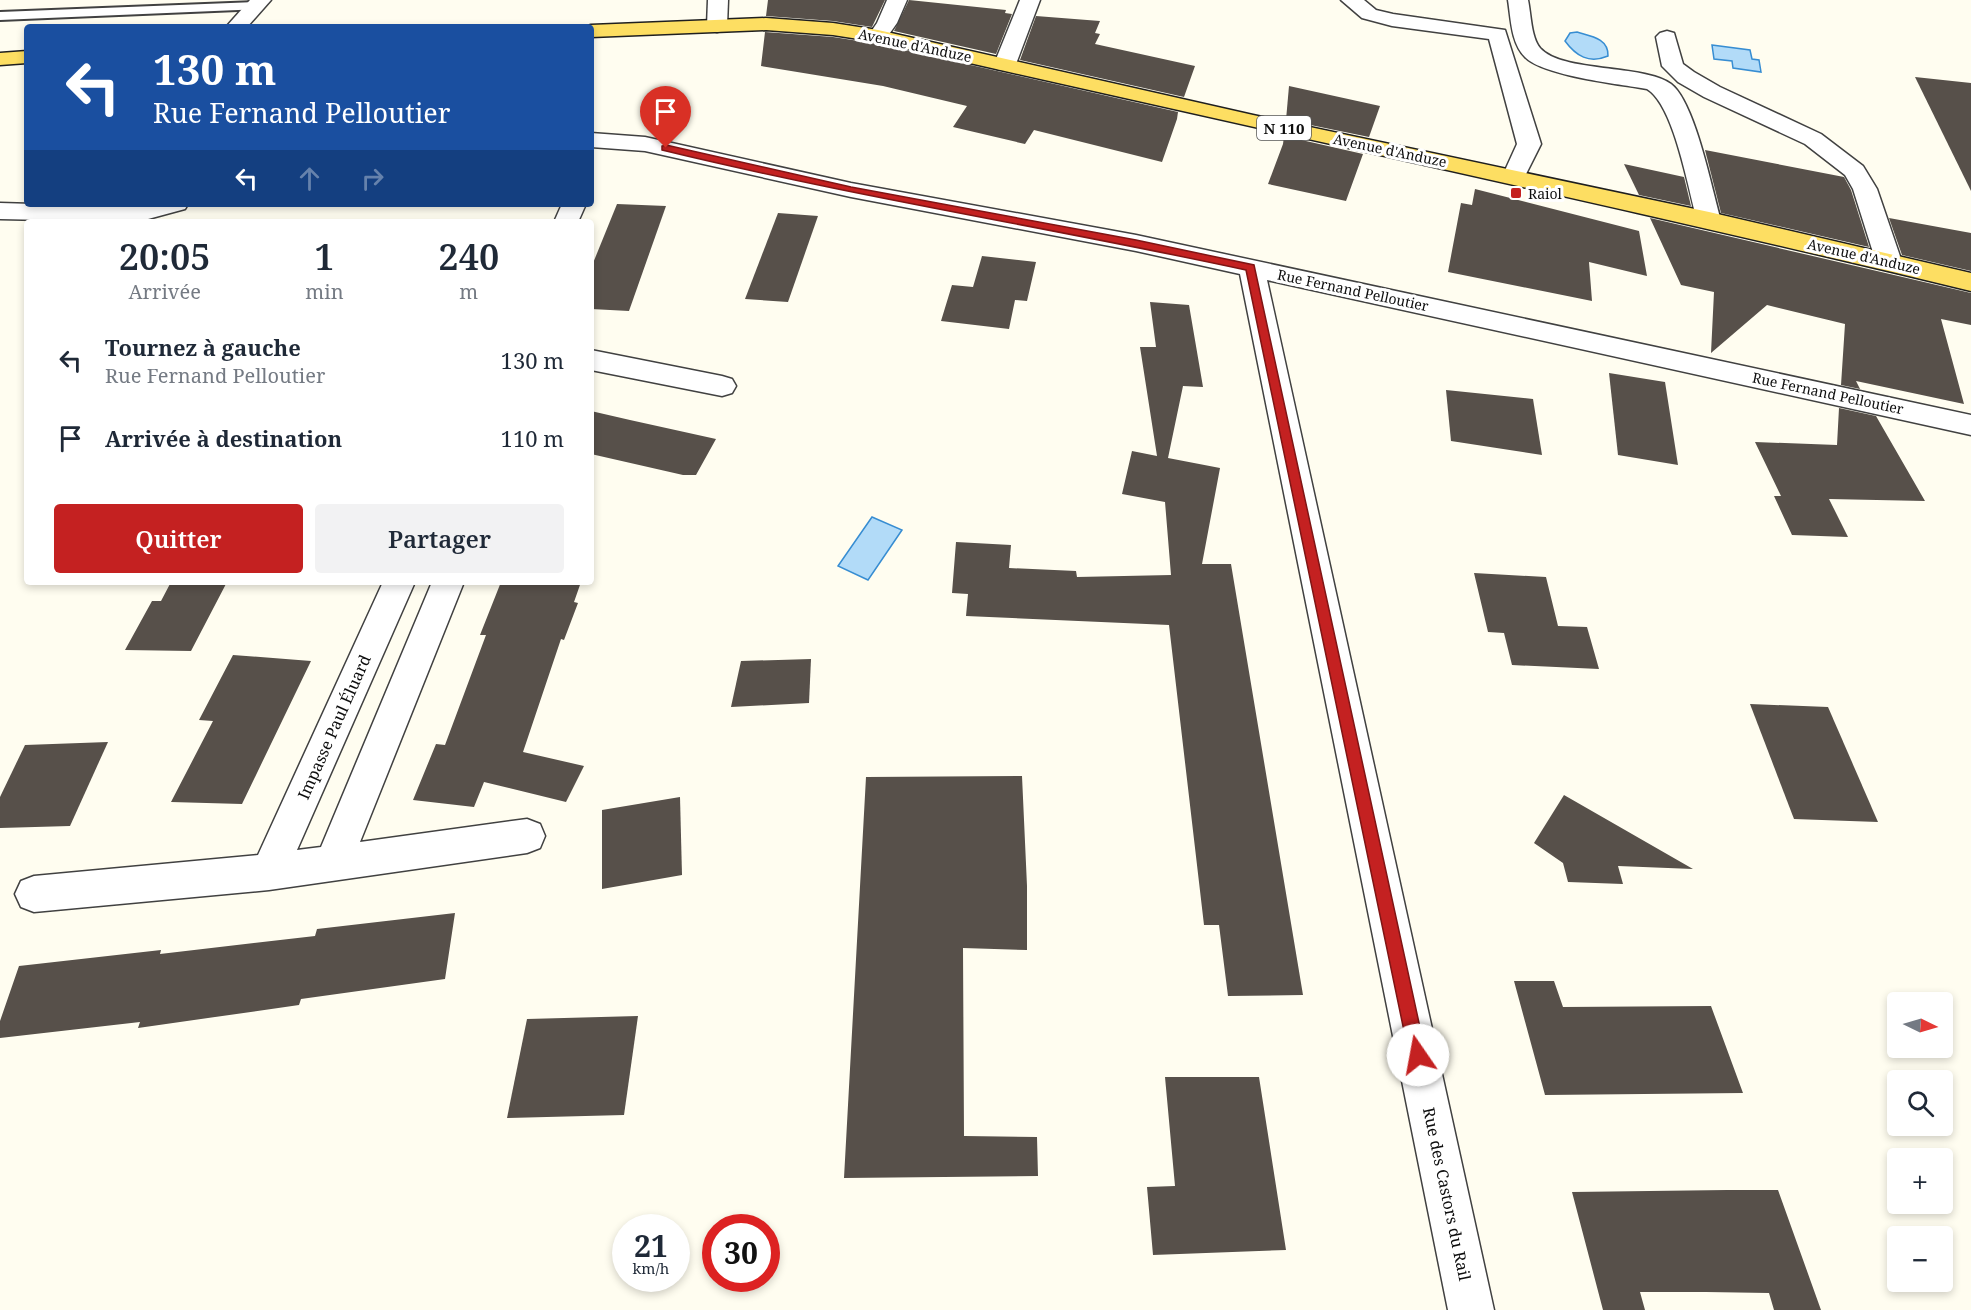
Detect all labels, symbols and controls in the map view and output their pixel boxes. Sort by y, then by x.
street label: Avenue d'Anduze [857,24,973,66]
text: 130 m [153,40,277,97]
icon: left [54,48,132,126]
pin [640,86,691,148]
text: Rue Fernand Pelloutier [153,94,451,131]
icon: arrive [649,95,682,128]
road number: N 110 [1257,116,1311,140]
street label: Avenue d'Anduze [1332,129,1448,171]
icon: left [230,162,263,195]
icon: ahead [293,162,326,195]
icon: right [356,162,389,195]
place label: Raiol [1528,184,1563,203]
marker: Raiol [1509,186,1523,200]
text: 20:05 [119,232,211,281]
text: 1 [314,232,335,281]
text: 240 [438,232,499,281]
street label: Avenue d'Anduze [1806,234,1922,278]
street label: Rue Fernand Pelloutier [1276,265,1431,315]
text: Arrivée [129,278,201,305]
text: min [305,278,344,305]
text: m [459,278,478,305]
text: Tournez à gauche [105,332,301,362]
icon: left [54,344,87,377]
text: 130 m [501,345,564,375]
text: Rue Fernand Pelloutier [105,362,325,389]
street label: Rue Fernand Pelloutier [1751,368,1906,418]
icon: arrive [54,422,87,455]
text: Arrivée à destination [105,423,342,453]
text: 110 m [501,423,564,453]
button: Quitter [54,504,303,573]
button: Partager [315,504,564,573]
street label: Impasse Paul Éluard [292,651,376,803]
north arrow [1887,992,1953,1058]
map controls [1887,992,1953,1292]
position arrow [1386,1023,1450,1087]
button: search [1887,1070,1953,1136]
street label: Rue des Castors du Rail [1418,1105,1476,1283]
button: + [1887,1148,1953,1214]
speed limit sign: 30 [702,1214,780,1292]
text: 21 [634,1225,668,1266]
button: − [1887,1226,1953,1292]
text: km/h [633,1258,669,1278]

